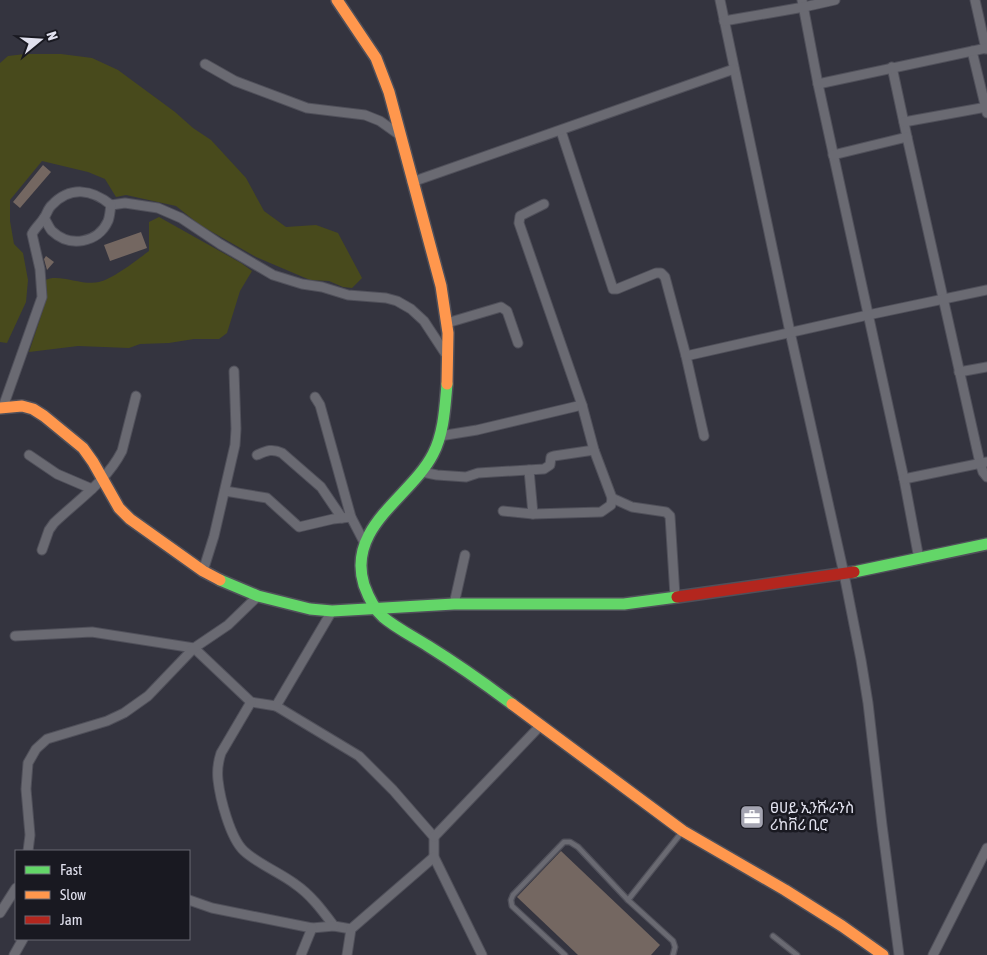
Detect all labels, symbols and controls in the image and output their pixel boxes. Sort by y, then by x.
north arrow [15,15,65,65]
text: N [43,30,61,42]
place label: ፀሀይ ኢንሹራንስ ሪከቨሪ ቢሮ [770,799,854,833]
office icon: ፀሀይ ኢንሹራንስ ሪከቨሪ ቢሮ [739,804,765,830]
legend [15,850,190,940]
text: Fast [60,861,82,878]
text: Slow [60,886,86,903]
text: Jam [60,911,83,928]

